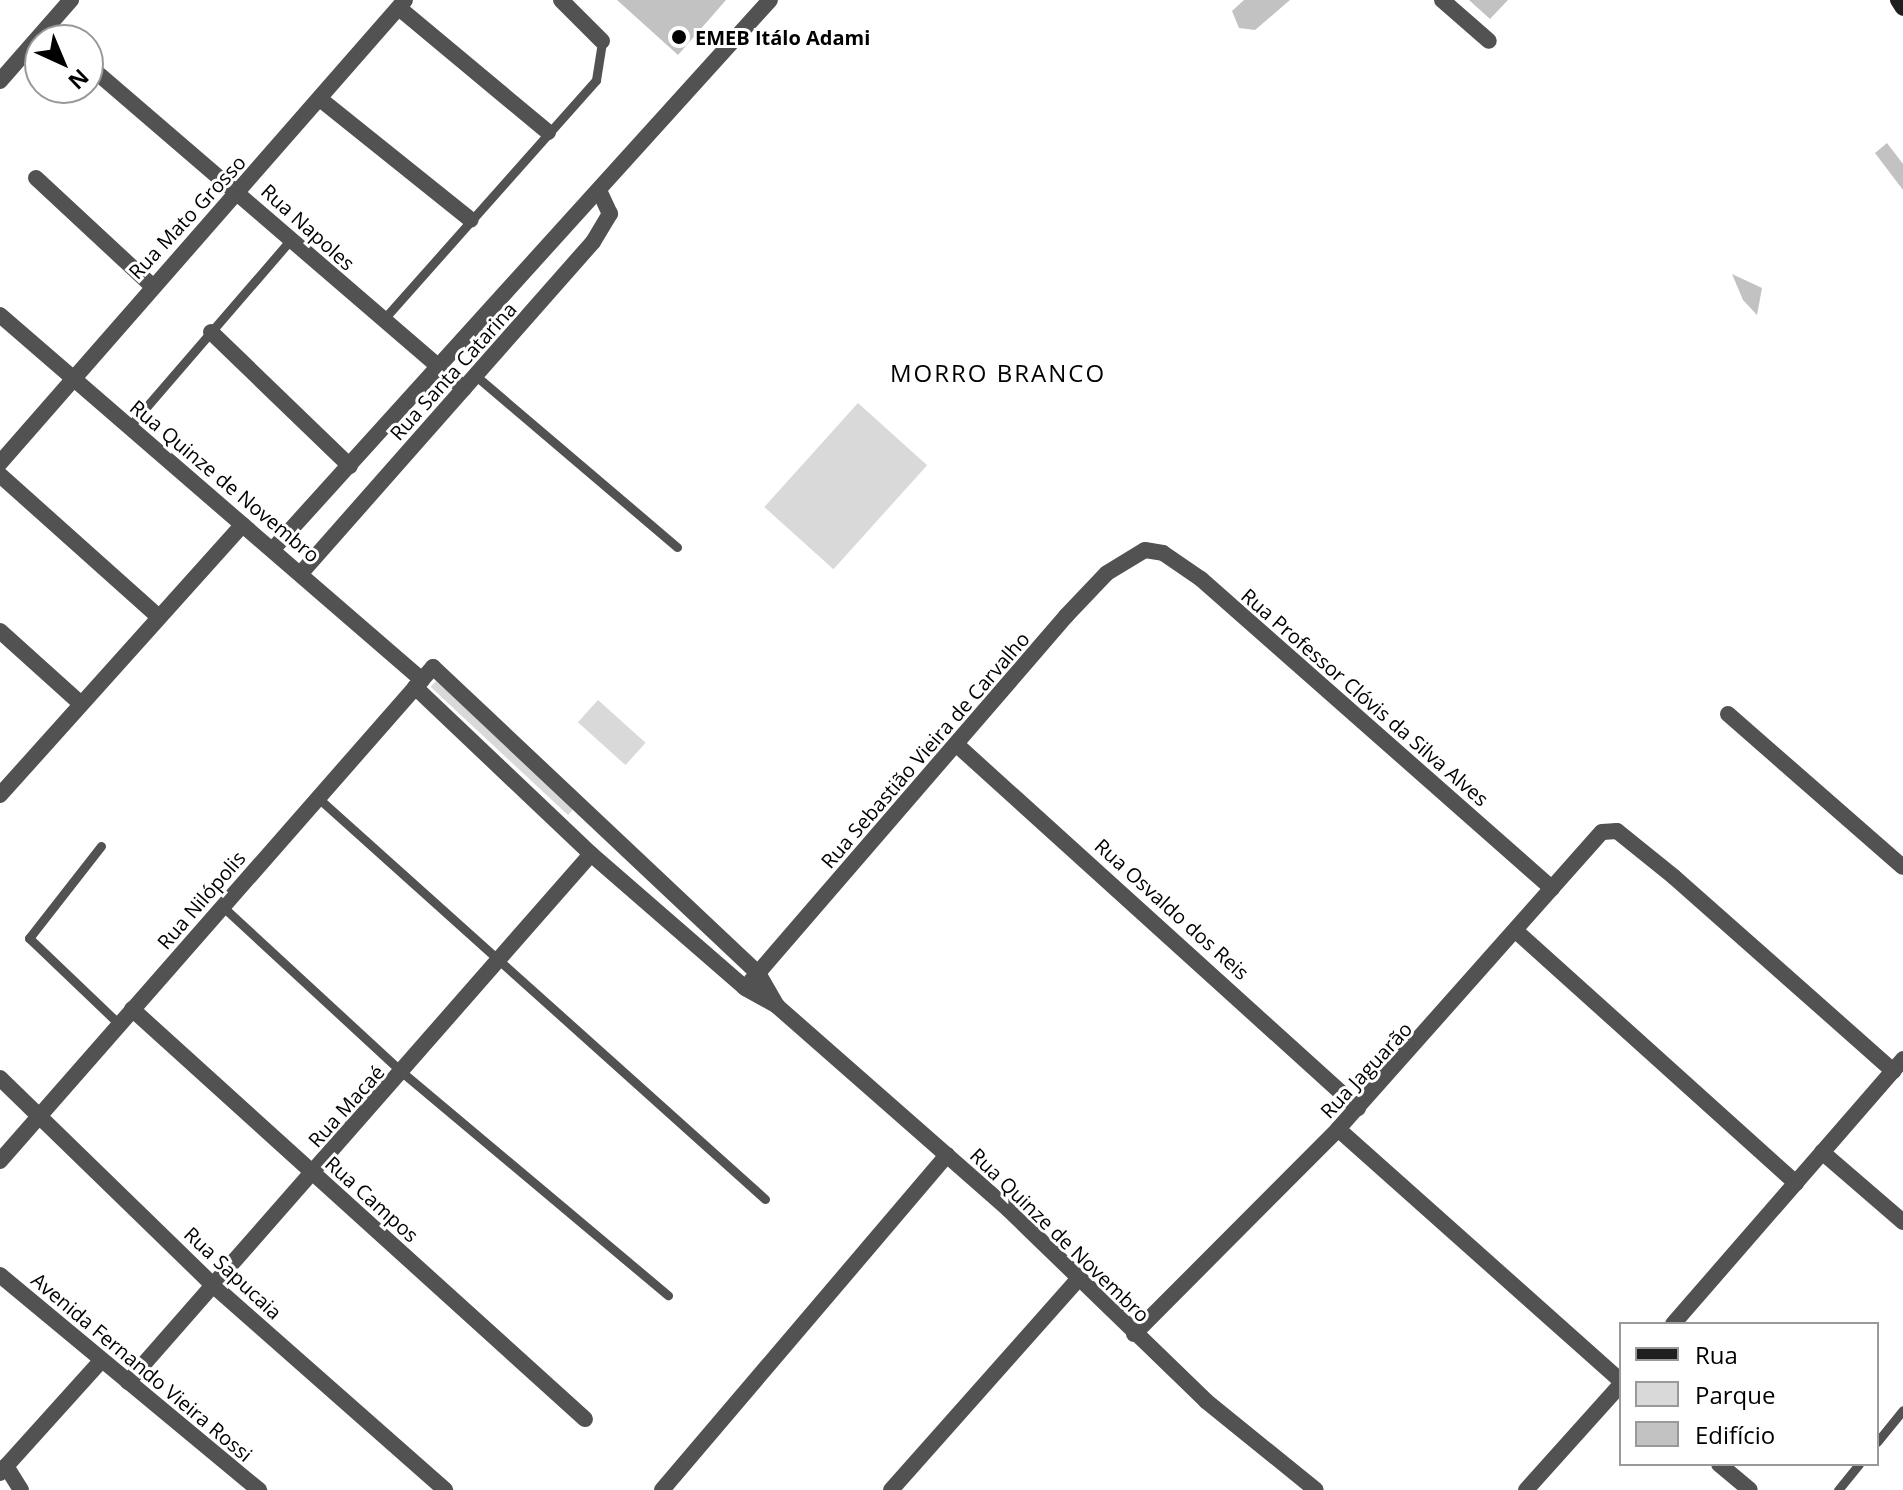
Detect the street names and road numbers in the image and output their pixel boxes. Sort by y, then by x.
street label: Rua Mato Grosso [124,150,250,284]
street label: Rua Napoles [256,179,360,275]
street label: Rua Santa Catarina [385,297,521,445]
street label: Rua Quinze de Novembro [125,395,325,567]
street label: Rua Professor Clóvis da Silva Alves [1237,583,1493,811]
street label: Rua Sebastião Vieira de Carvalho [816,627,1034,873]
street label: Rua Osvaldo dos Reis [1090,834,1254,984]
street label: Rua Nilópolis [152,846,250,954]
street label: Rua Jaguarão [1315,1017,1417,1123]
street label: Rua Macaé [303,1060,389,1152]
street label: Rua Quinze de Novembro [965,1143,1155,1327]
street label: Rua Campos [321,1151,423,1247]
street label: Rua Sapucaia [179,1222,287,1324]
street label: Avenida Fernando Vieira Rossi [27,1268,257,1466]

